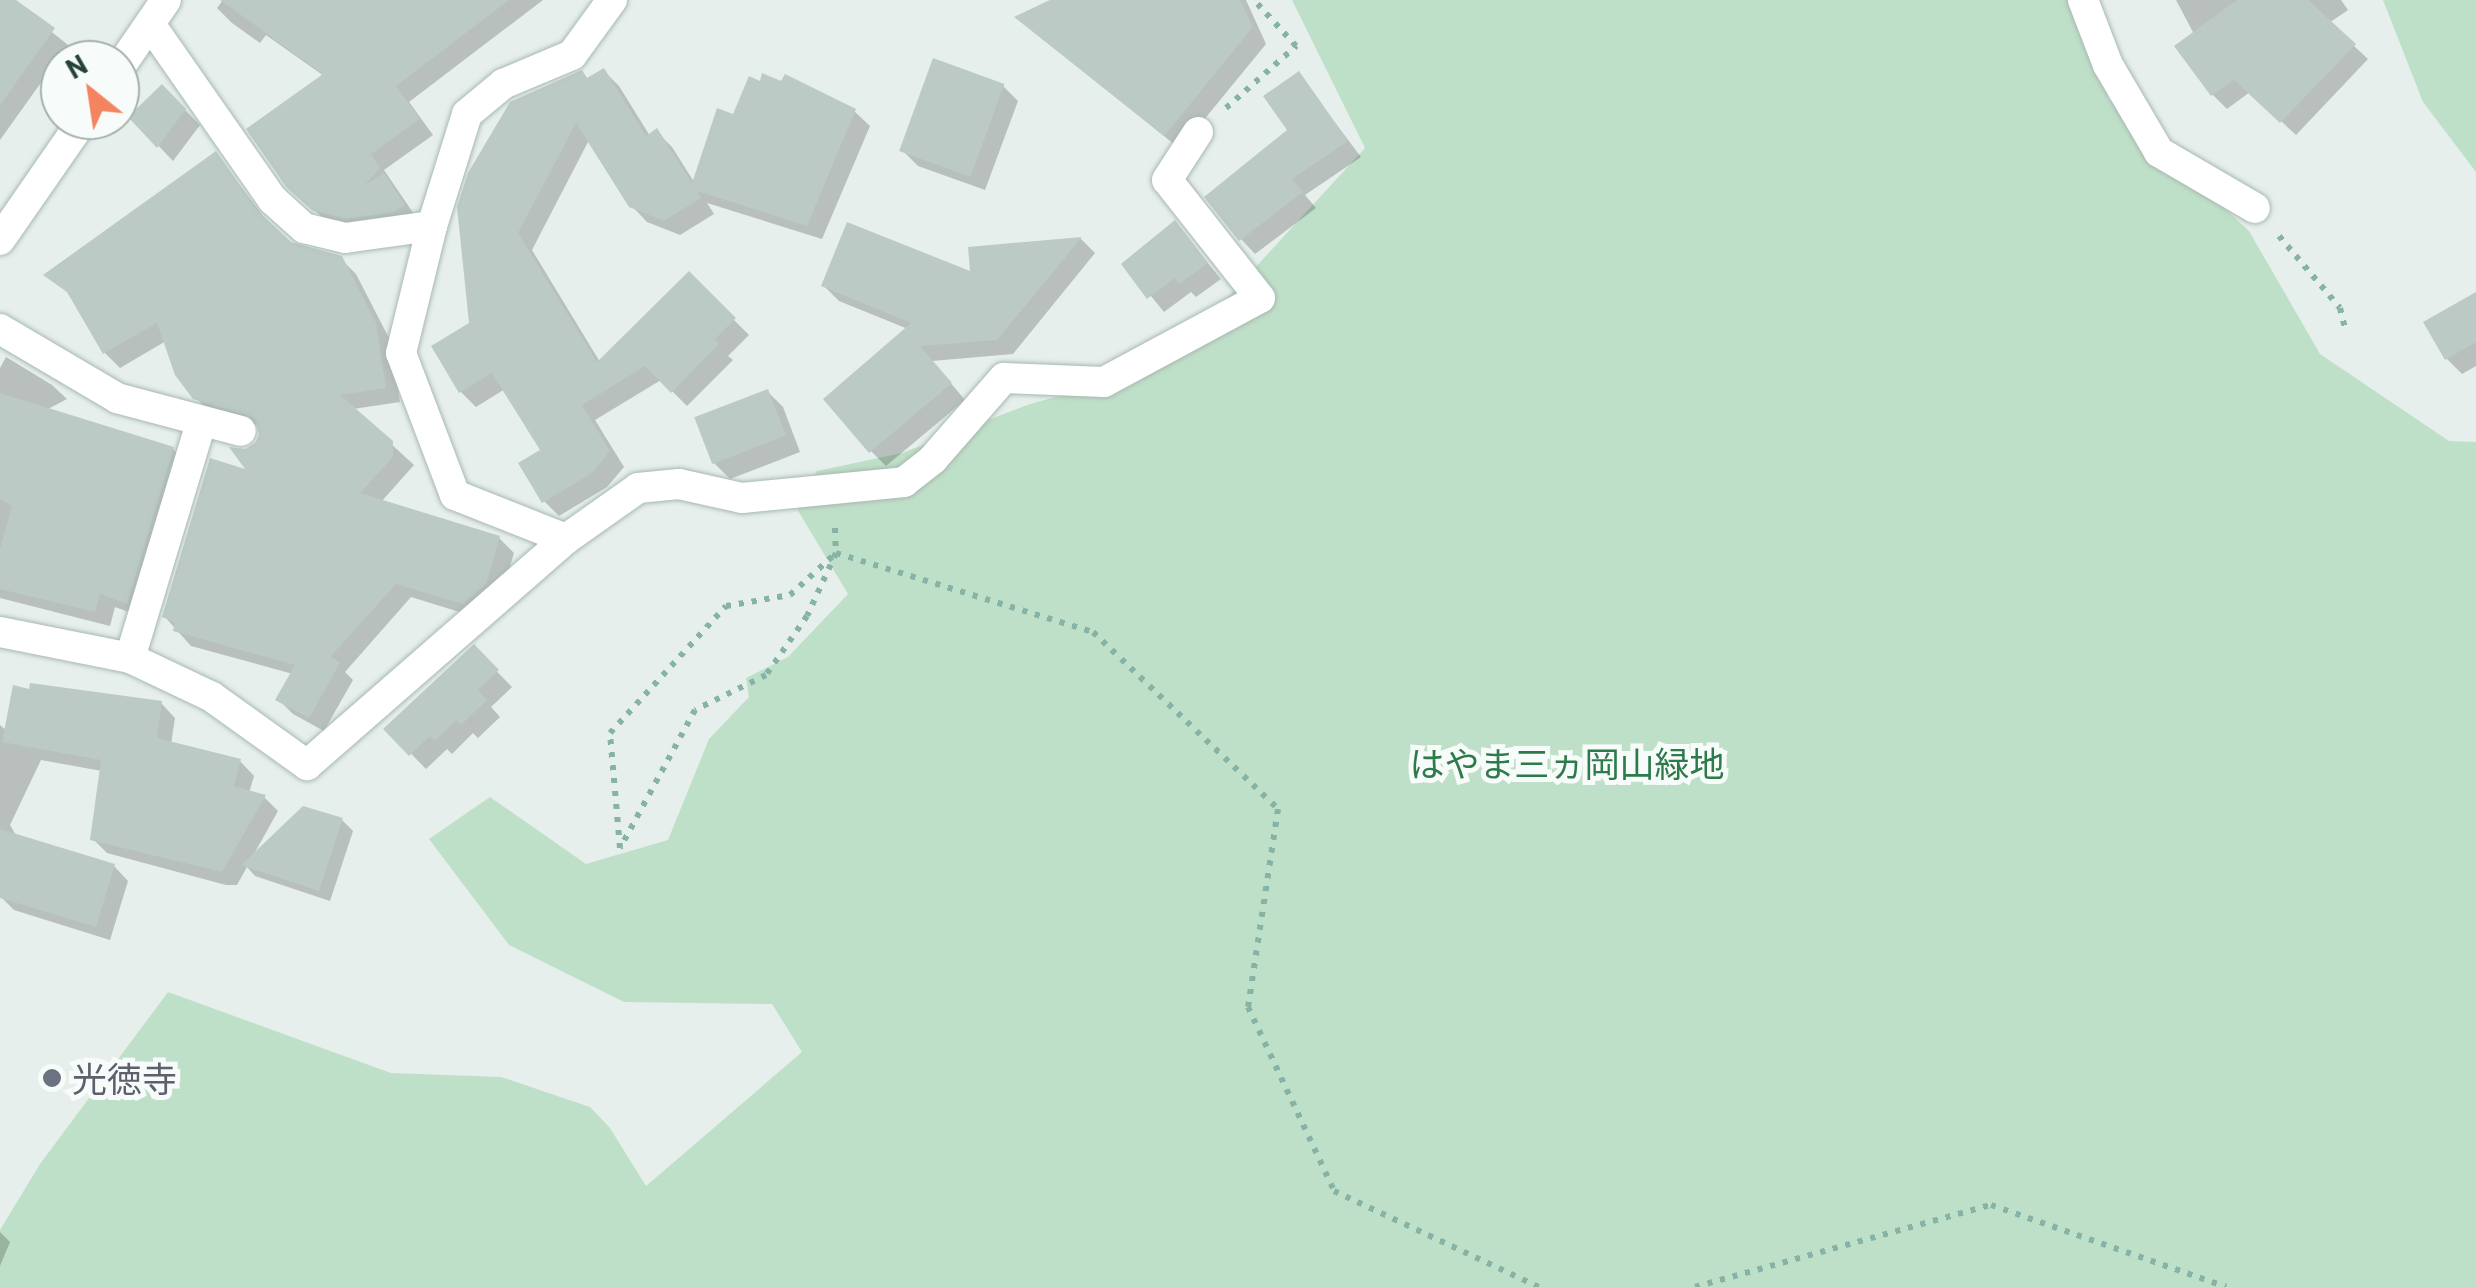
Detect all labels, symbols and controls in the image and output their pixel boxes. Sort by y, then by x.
north arrow [40,40,140,140]
text: N [59,46,93,85]
park label: はやま三ヵ岡山緑地 [1410,742,1724,784]
place label: 光徳寺 [72,1057,177,1099]
marker: 光徳寺 [41,1067,63,1089]

